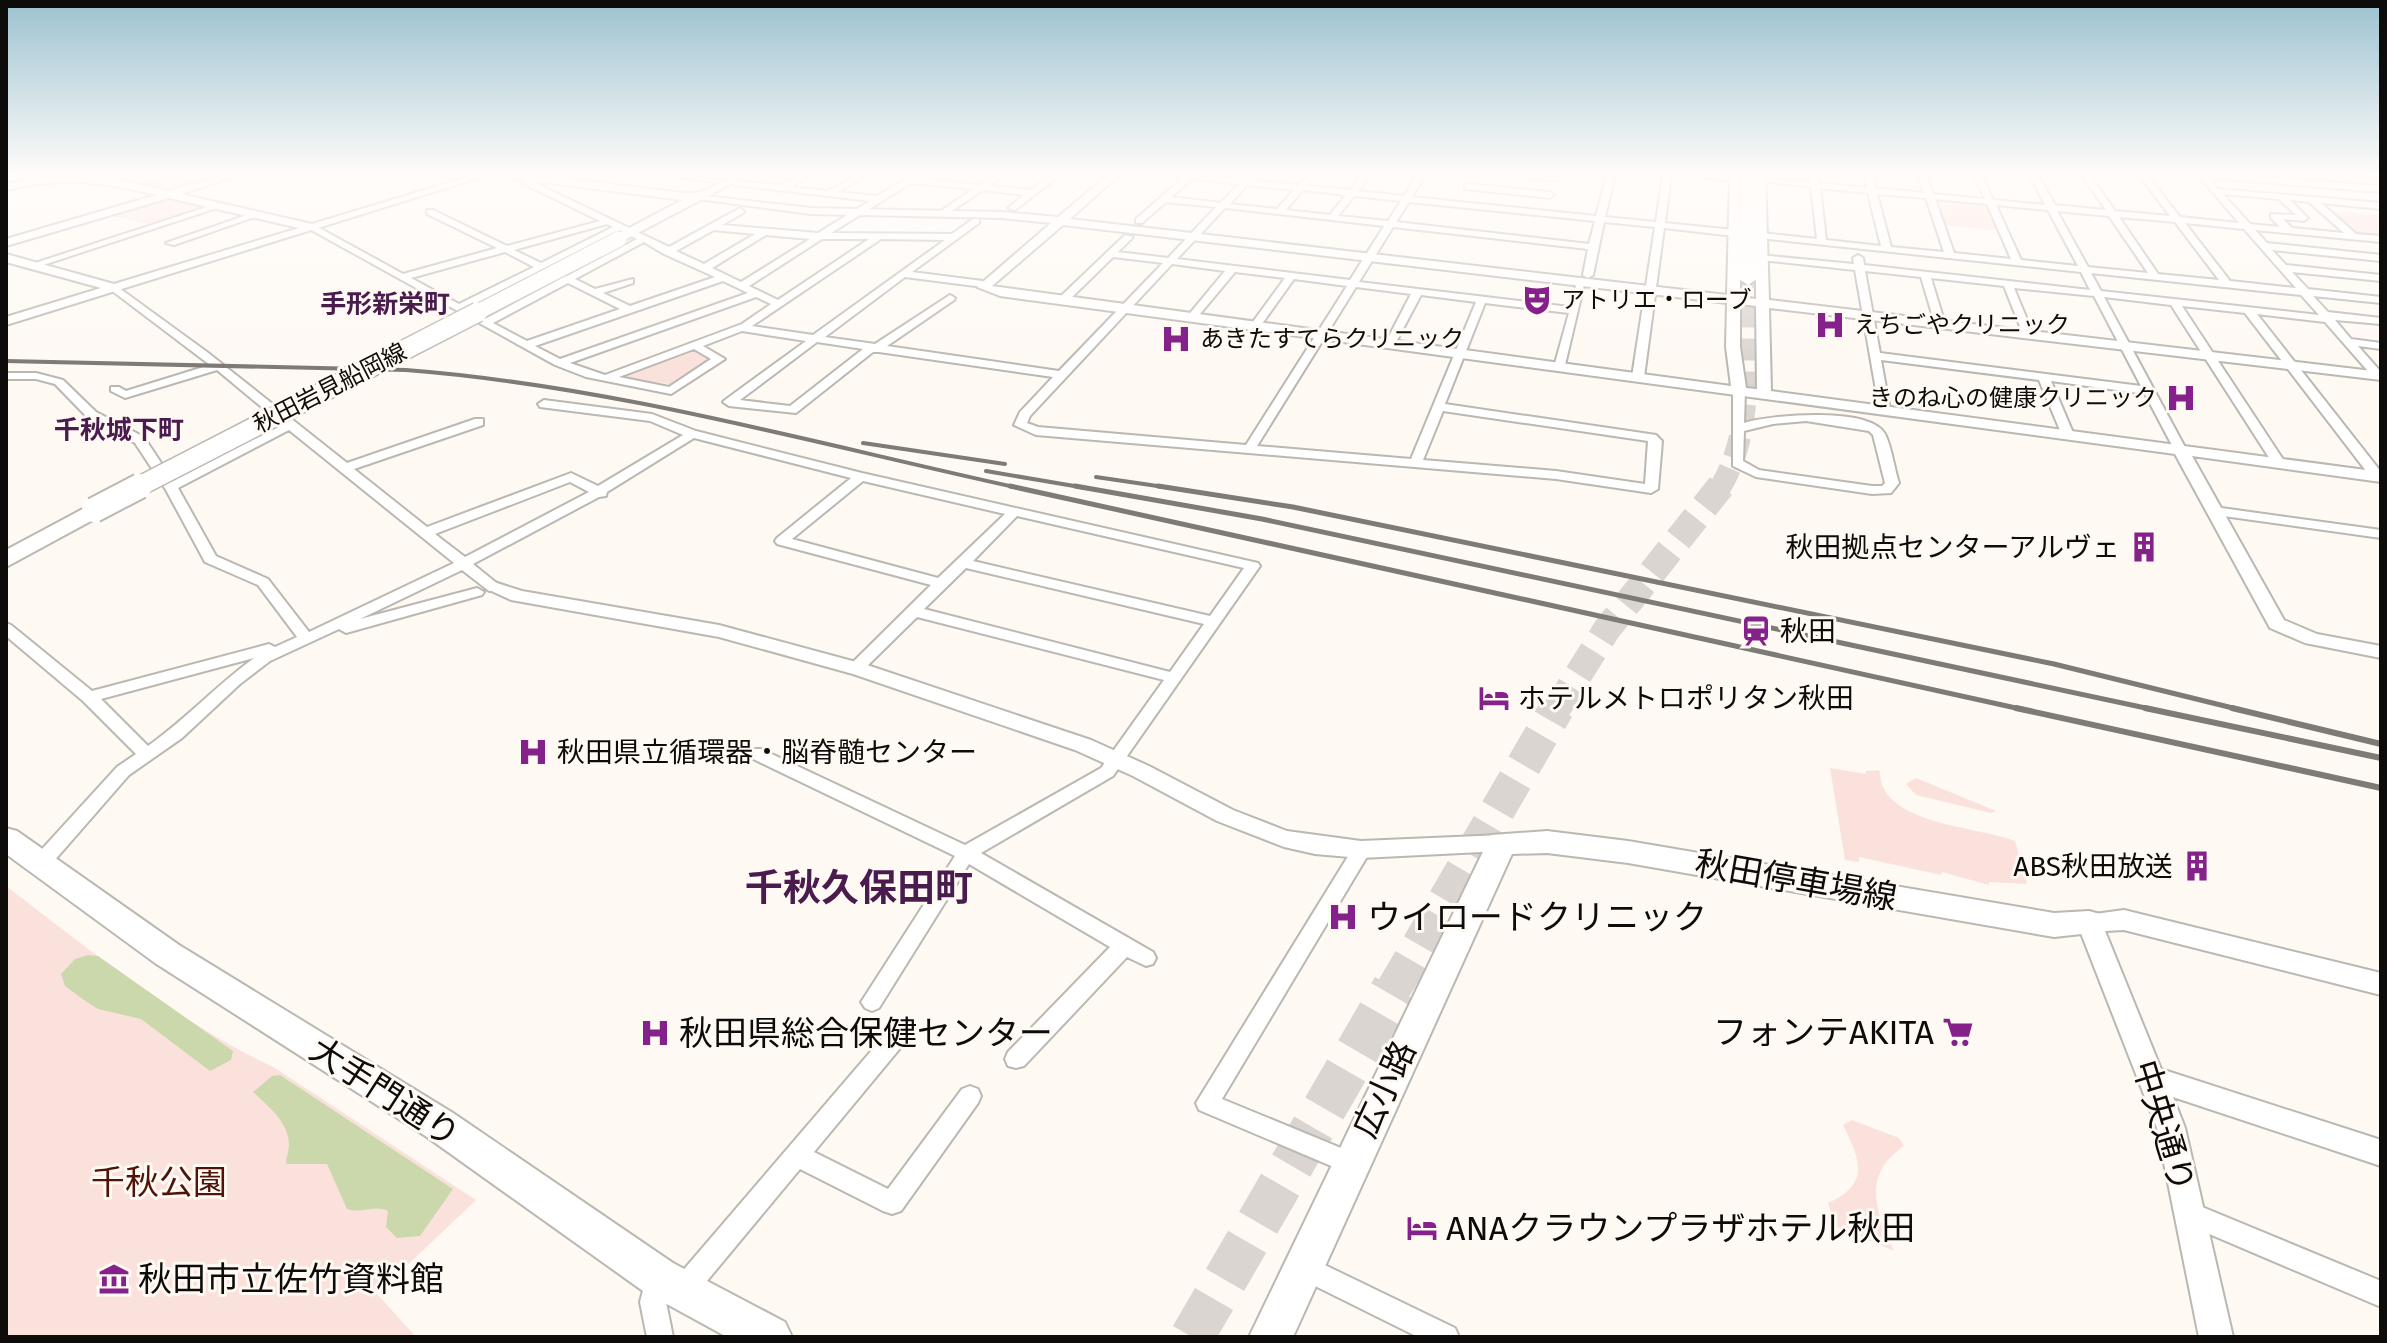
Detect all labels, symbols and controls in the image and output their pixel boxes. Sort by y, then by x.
theatre icon: アトリエ・ローブ [1520,283,1554,317]
place label: アトリエ・ローブ [1561,286,1752,314]
district label: 手形新栄町 [320,289,450,320]
hospital icon: えちごやクリニック [1813,308,1847,342]
place label: えちごやクリニック [1854,311,2070,339]
hospital icon: あきたすてらクリニック [1159,322,1193,356]
place label: あきたすてらクリニック [1200,325,1464,353]
street label: 秋田岩見船岡線 [249,337,411,439]
hospital icon: きのね心の健康クリニック [2164,381,2198,415]
place label: きのね心の健康クリニック [1869,384,2157,412]
district label: 千秋城下町 [54,415,184,446]
building icon: 秋田拠点センターアルヴェ [2127,530,2161,564]
place label: 秋田拠点センターアルヴェ [1785,531,2120,564]
station icon: 秋田 [1739,614,1773,648]
place label: 秋田 [1780,615,1836,648]
hotel icon: ホテルメトロポリタン秋田 [1477,681,1511,715]
place label: ホテルメトロポリタン秋田 [1518,682,1854,715]
hospital icon: 秋田県立循環器・脳脊髄センター [516,735,550,769]
place label: 秋田県立循環器・脳脊髄センター [557,736,977,769]
street label: 秋田停車場線 [1692,843,1900,918]
building icon: ABS秋田放送 [2180,849,2214,883]
place label: ABS秋田放送 [2013,850,2173,883]
district label: 千秋久保田町 [745,865,973,911]
place label: ウイロードクリニック [1367,897,1707,938]
hospital icon: ウイロードクリニック [1326,900,1360,934]
place label: フォンテAKITA [1713,1012,1935,1053]
place label: 秋田県総合保健センター [679,1013,1053,1054]
supermarket icon: フォンテAKITA [1941,1015,1975,1049]
hospital icon: 秋田県総合保健センター [638,1016,672,1050]
street label: 大手門通り [302,1029,467,1156]
street label: 広小路 [1344,1034,1425,1144]
street label: 中央通り [2124,1055,2203,1197]
park label: 千秋公園 [91,1162,227,1203]
place label: ANAクラウンプラザホテル秋田 [1446,1208,1915,1249]
hotel icon: ANAクラウンプラザホテル秋田 [1405,1211,1439,1245]
place label: 秋田市立佐竹資料館 [138,1259,444,1300]
museum icon: 秋田市立佐竹資料館 [97,1262,131,1296]

